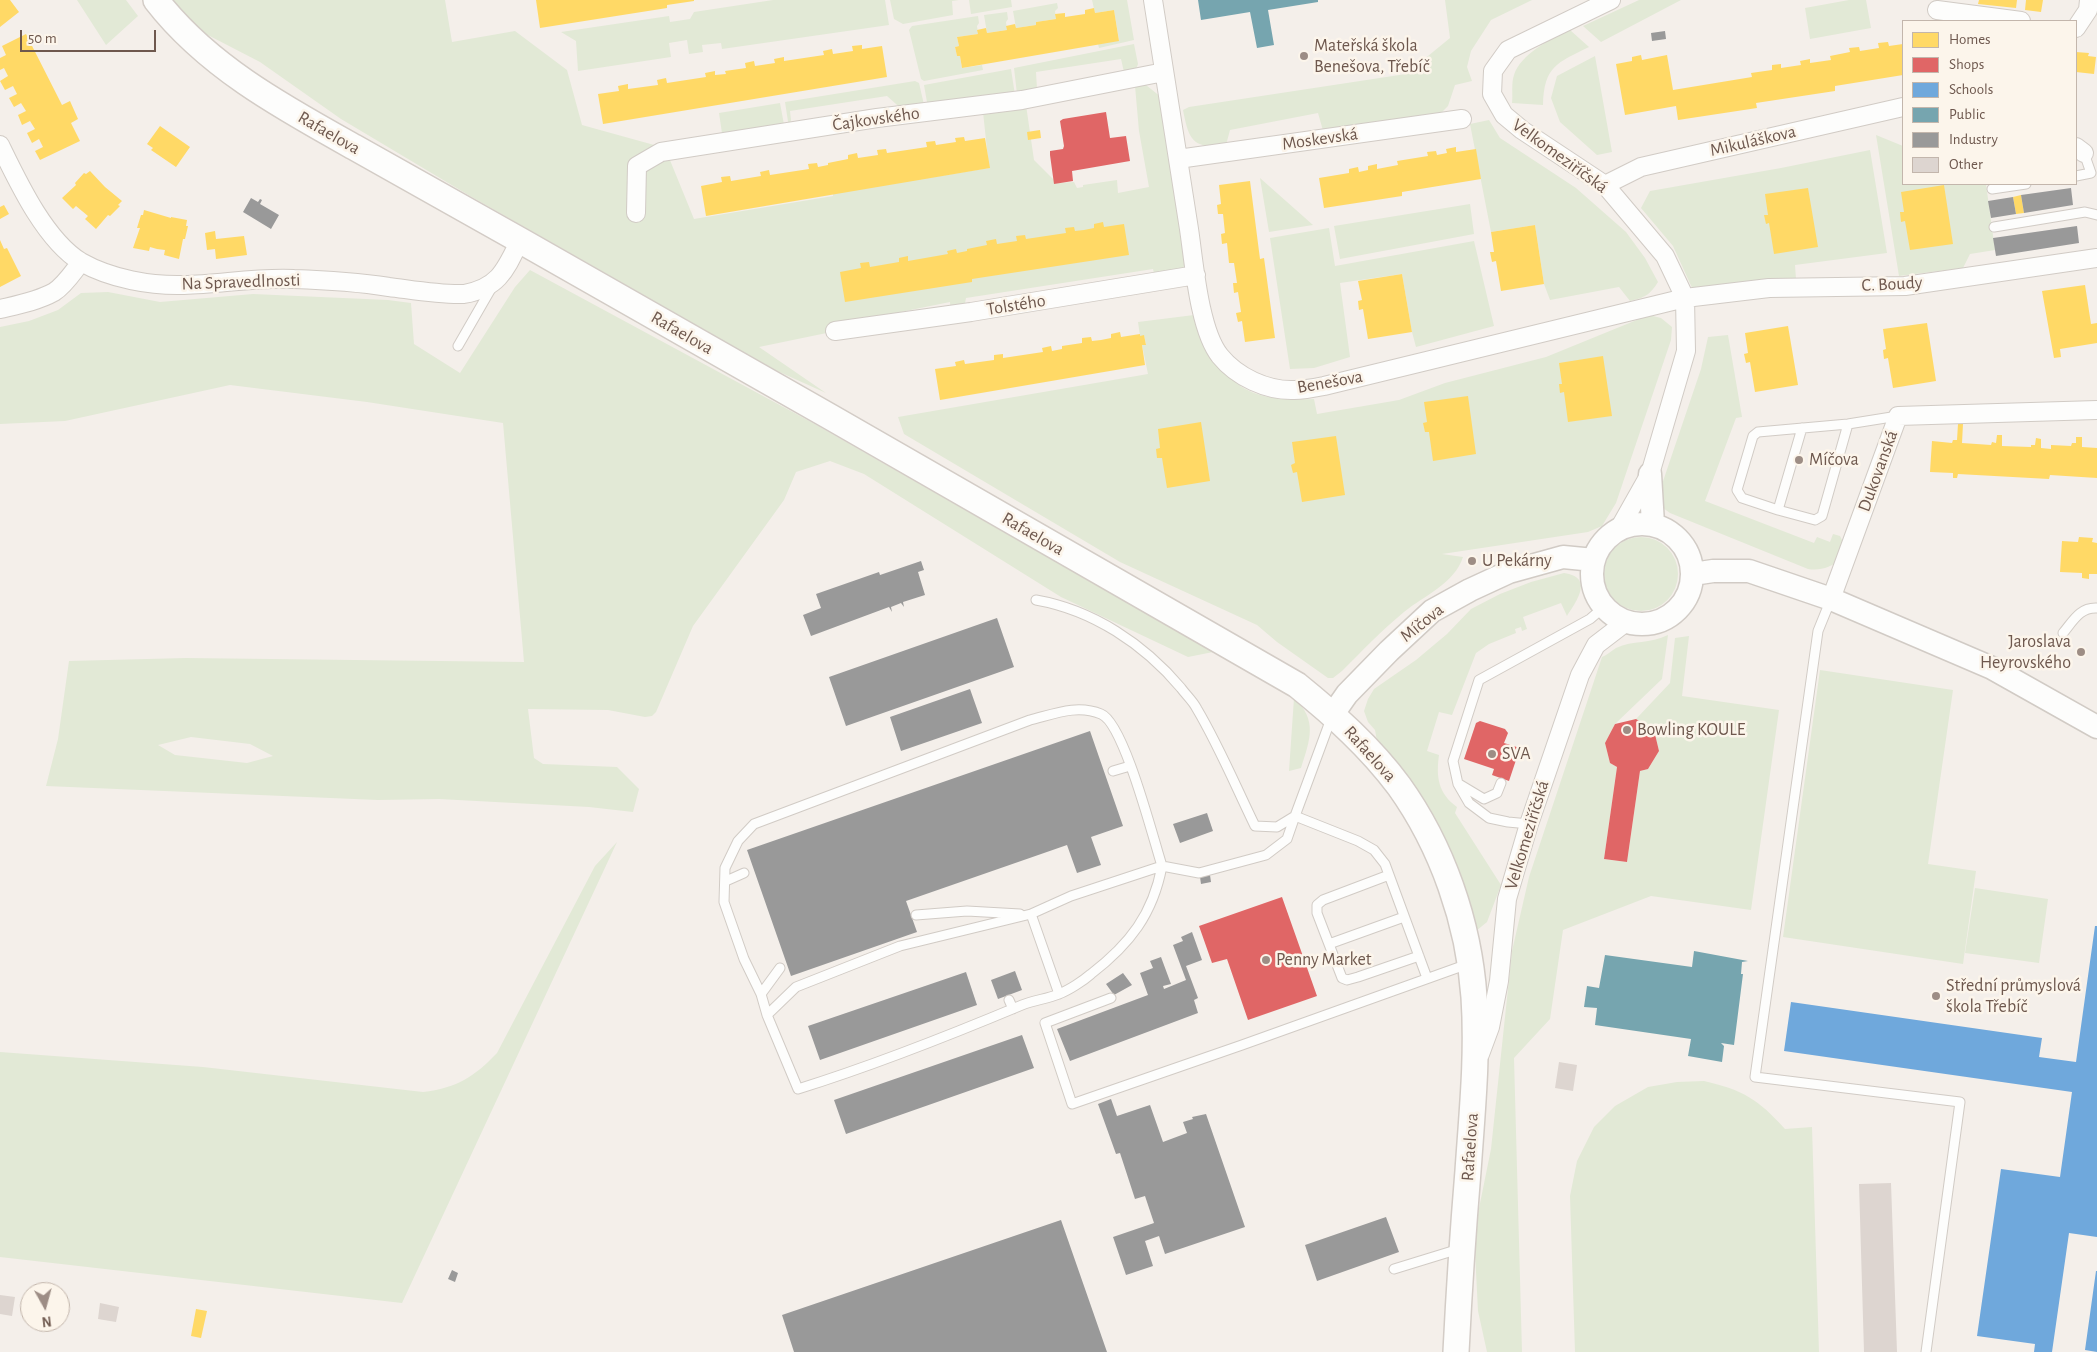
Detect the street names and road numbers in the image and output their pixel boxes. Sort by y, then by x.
street label: Čajkovského [831,102,921,136]
street label: Rafaelova [294,107,364,159]
street label: Velkomeziříčská [1508,114,1612,198]
street label: Mikuláškova [1708,121,1798,161]
street label: Moskevská [1281,123,1359,155]
street label: Na Spravedlnosti [181,269,301,295]
street label: C. Boudy [1861,272,1923,296]
street label: Tolstého [985,290,1047,320]
street label: Rafaelova [647,307,717,359]
street label: Benešova [1295,366,1365,398]
street label: Dukovanská [1853,427,1903,515]
street label: Rafaelova [998,508,1068,560]
street label: Míčova [1396,599,1448,647]
street label: Rafaelova [1339,721,1401,787]
street label: Velkomeziříčská [1500,778,1554,892]
street label: Rafaelova [1457,1112,1483,1182]

